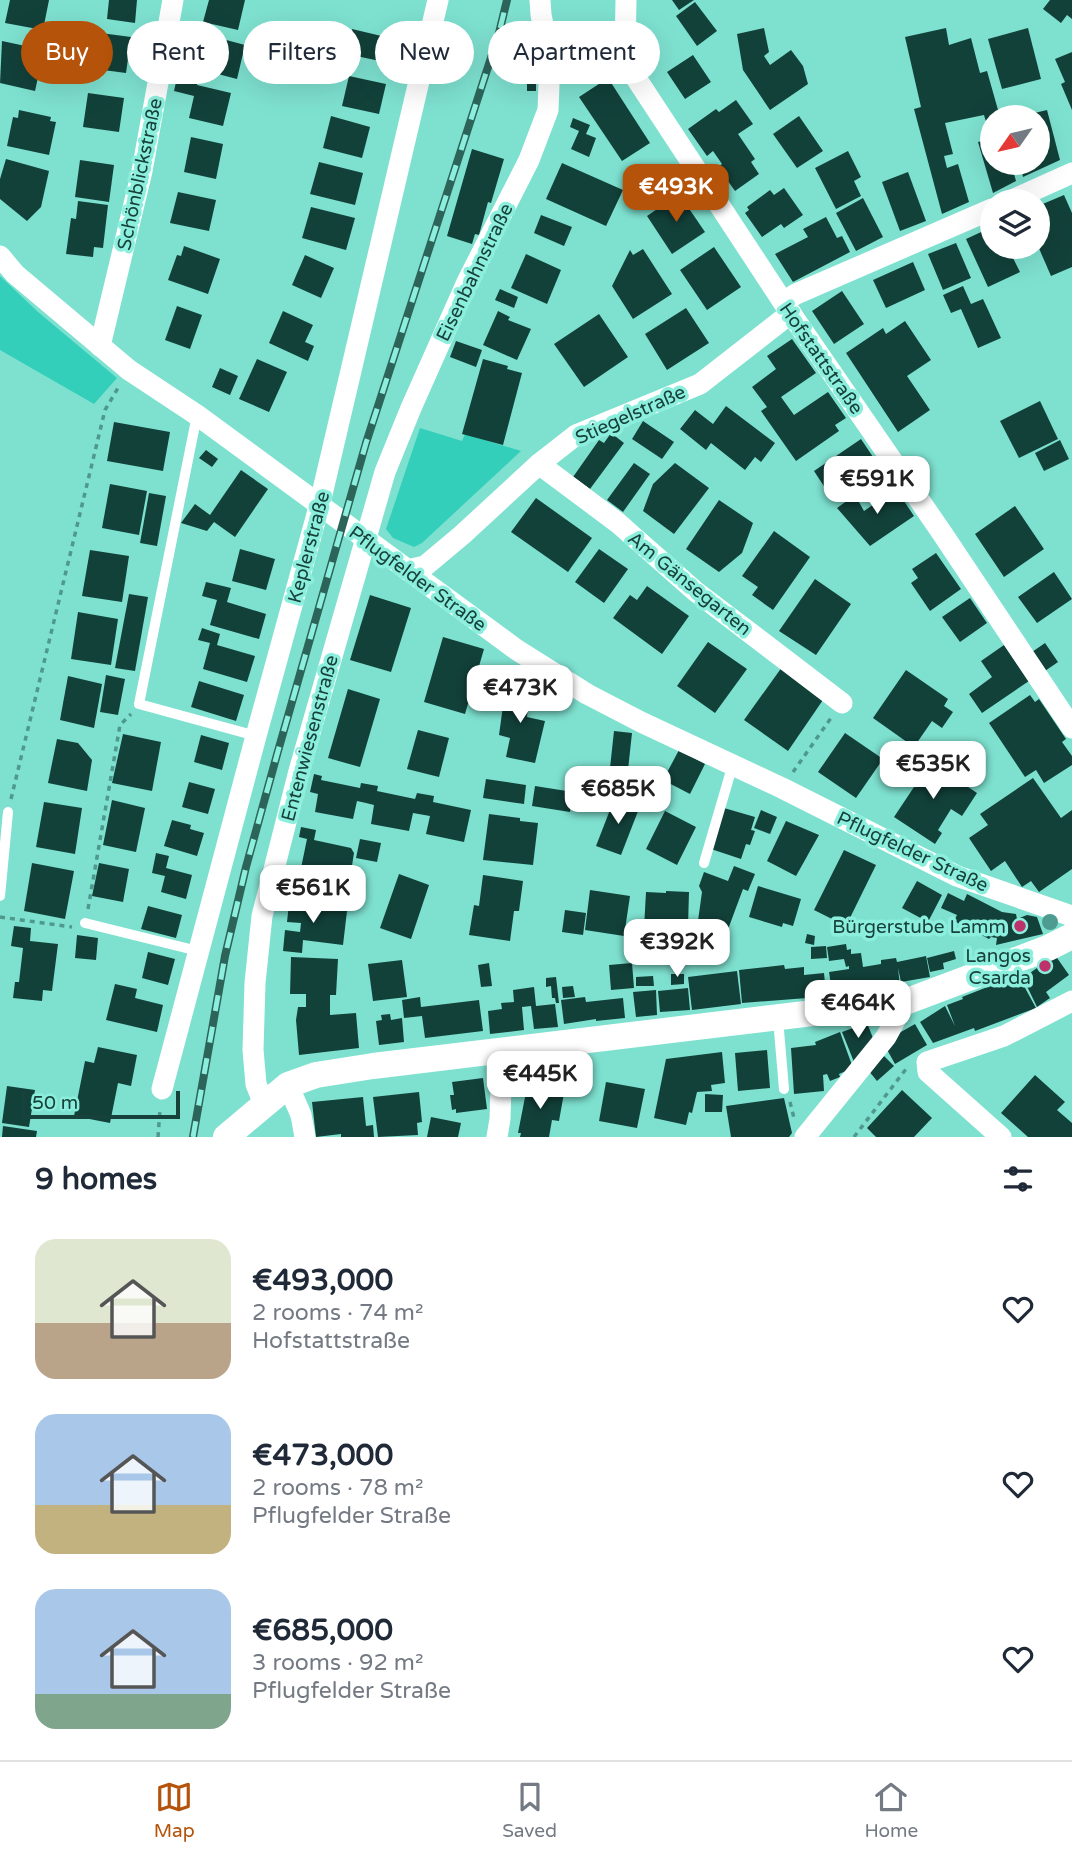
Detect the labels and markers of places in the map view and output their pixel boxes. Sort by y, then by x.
pin: €493K [627,164,725,224]
pin: €591K [828,456,926,516]
pin: €473K [471,666,569,725]
pin: €535K [884,742,982,801]
pin: €685K [569,766,667,826]
pin: €561K [264,866,362,925]
place label: Bürgerstube Lamm [832,916,1006,938]
marker: Bürgerstube Lamm [1012,918,1028,934]
pin: €392K [628,920,726,979]
place label: Langos Csarda [965,945,1031,989]
marker: Langos Csarda [1037,958,1053,974]
pin: €464K [809,981,907,1040]
pin: €445K [491,1052,589,1111]

